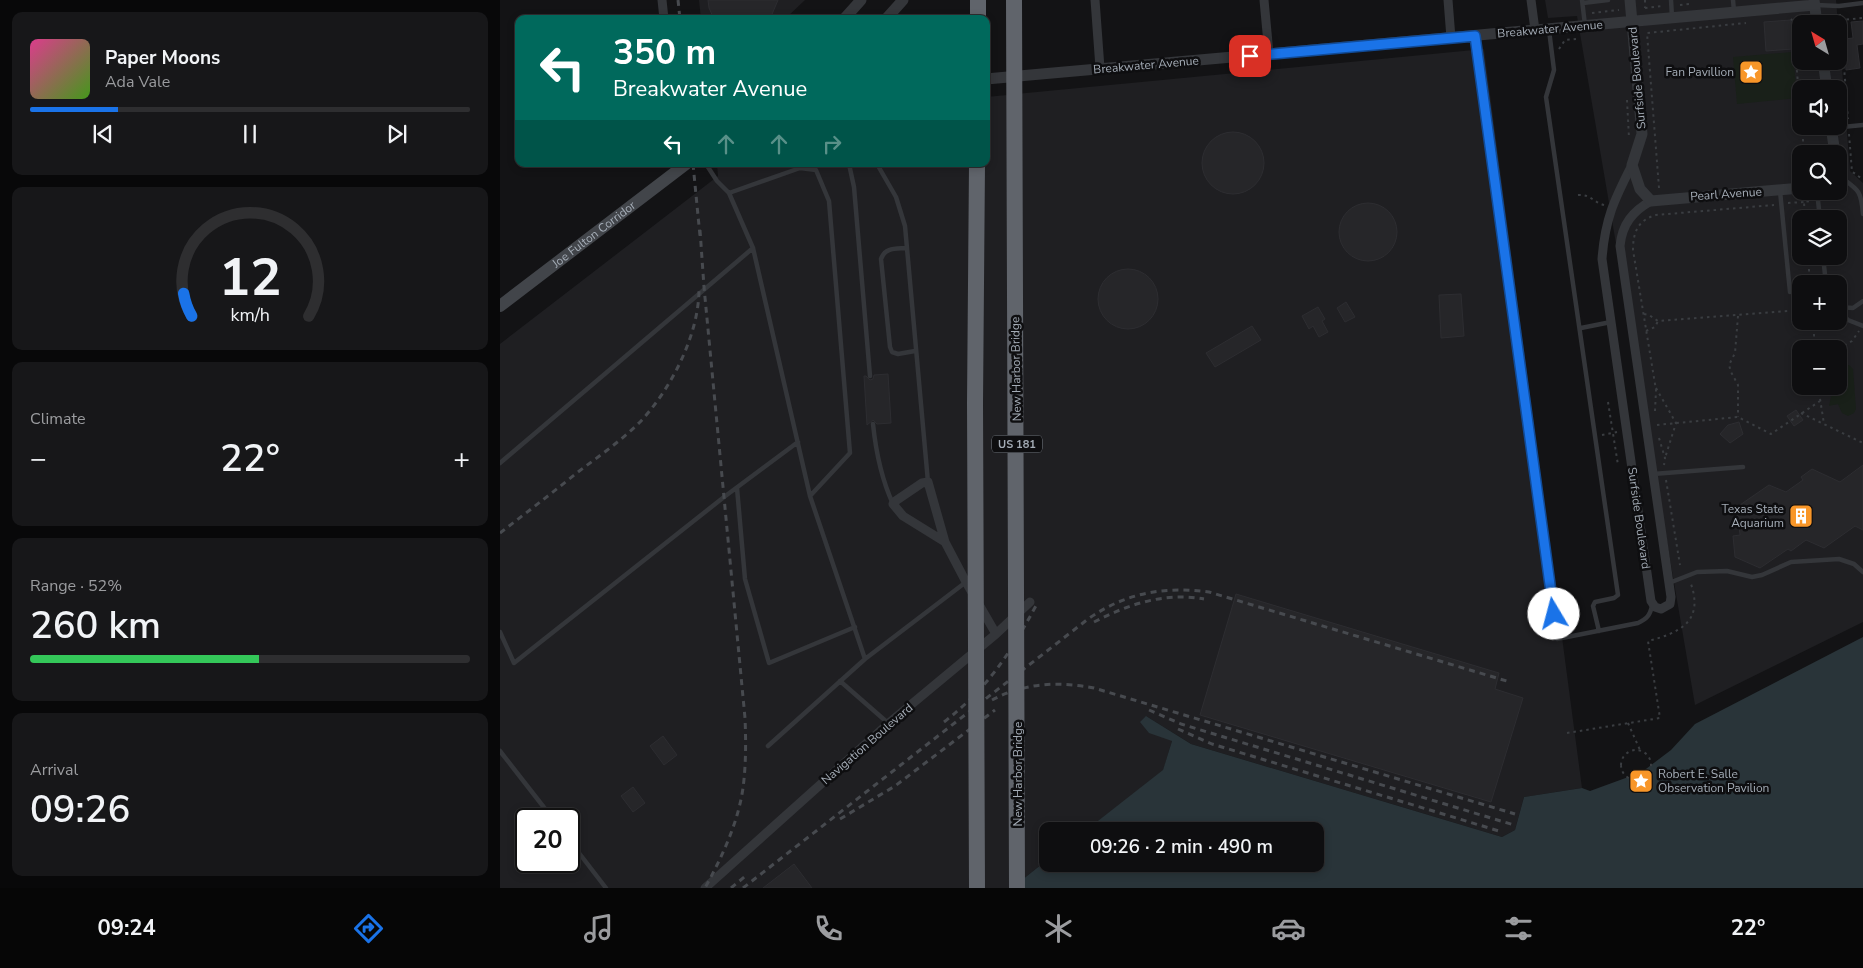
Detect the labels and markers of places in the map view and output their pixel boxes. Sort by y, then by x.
pin [1229,35,1271,77]
place icon: Fan Pavillion [1738,59,1764,85]
place label: Fan Pavillion [1665,64,1734,80]
place label: Texas State Aquarium [1721,501,1784,531]
building icon: Texas State Aquarium [1788,503,1814,529]
place label: Robert E. Salle Observation Pavilion [1658,766,1769,796]
place icon: Robert E. Salle Observation Pavilion [1628,768,1654,794]

